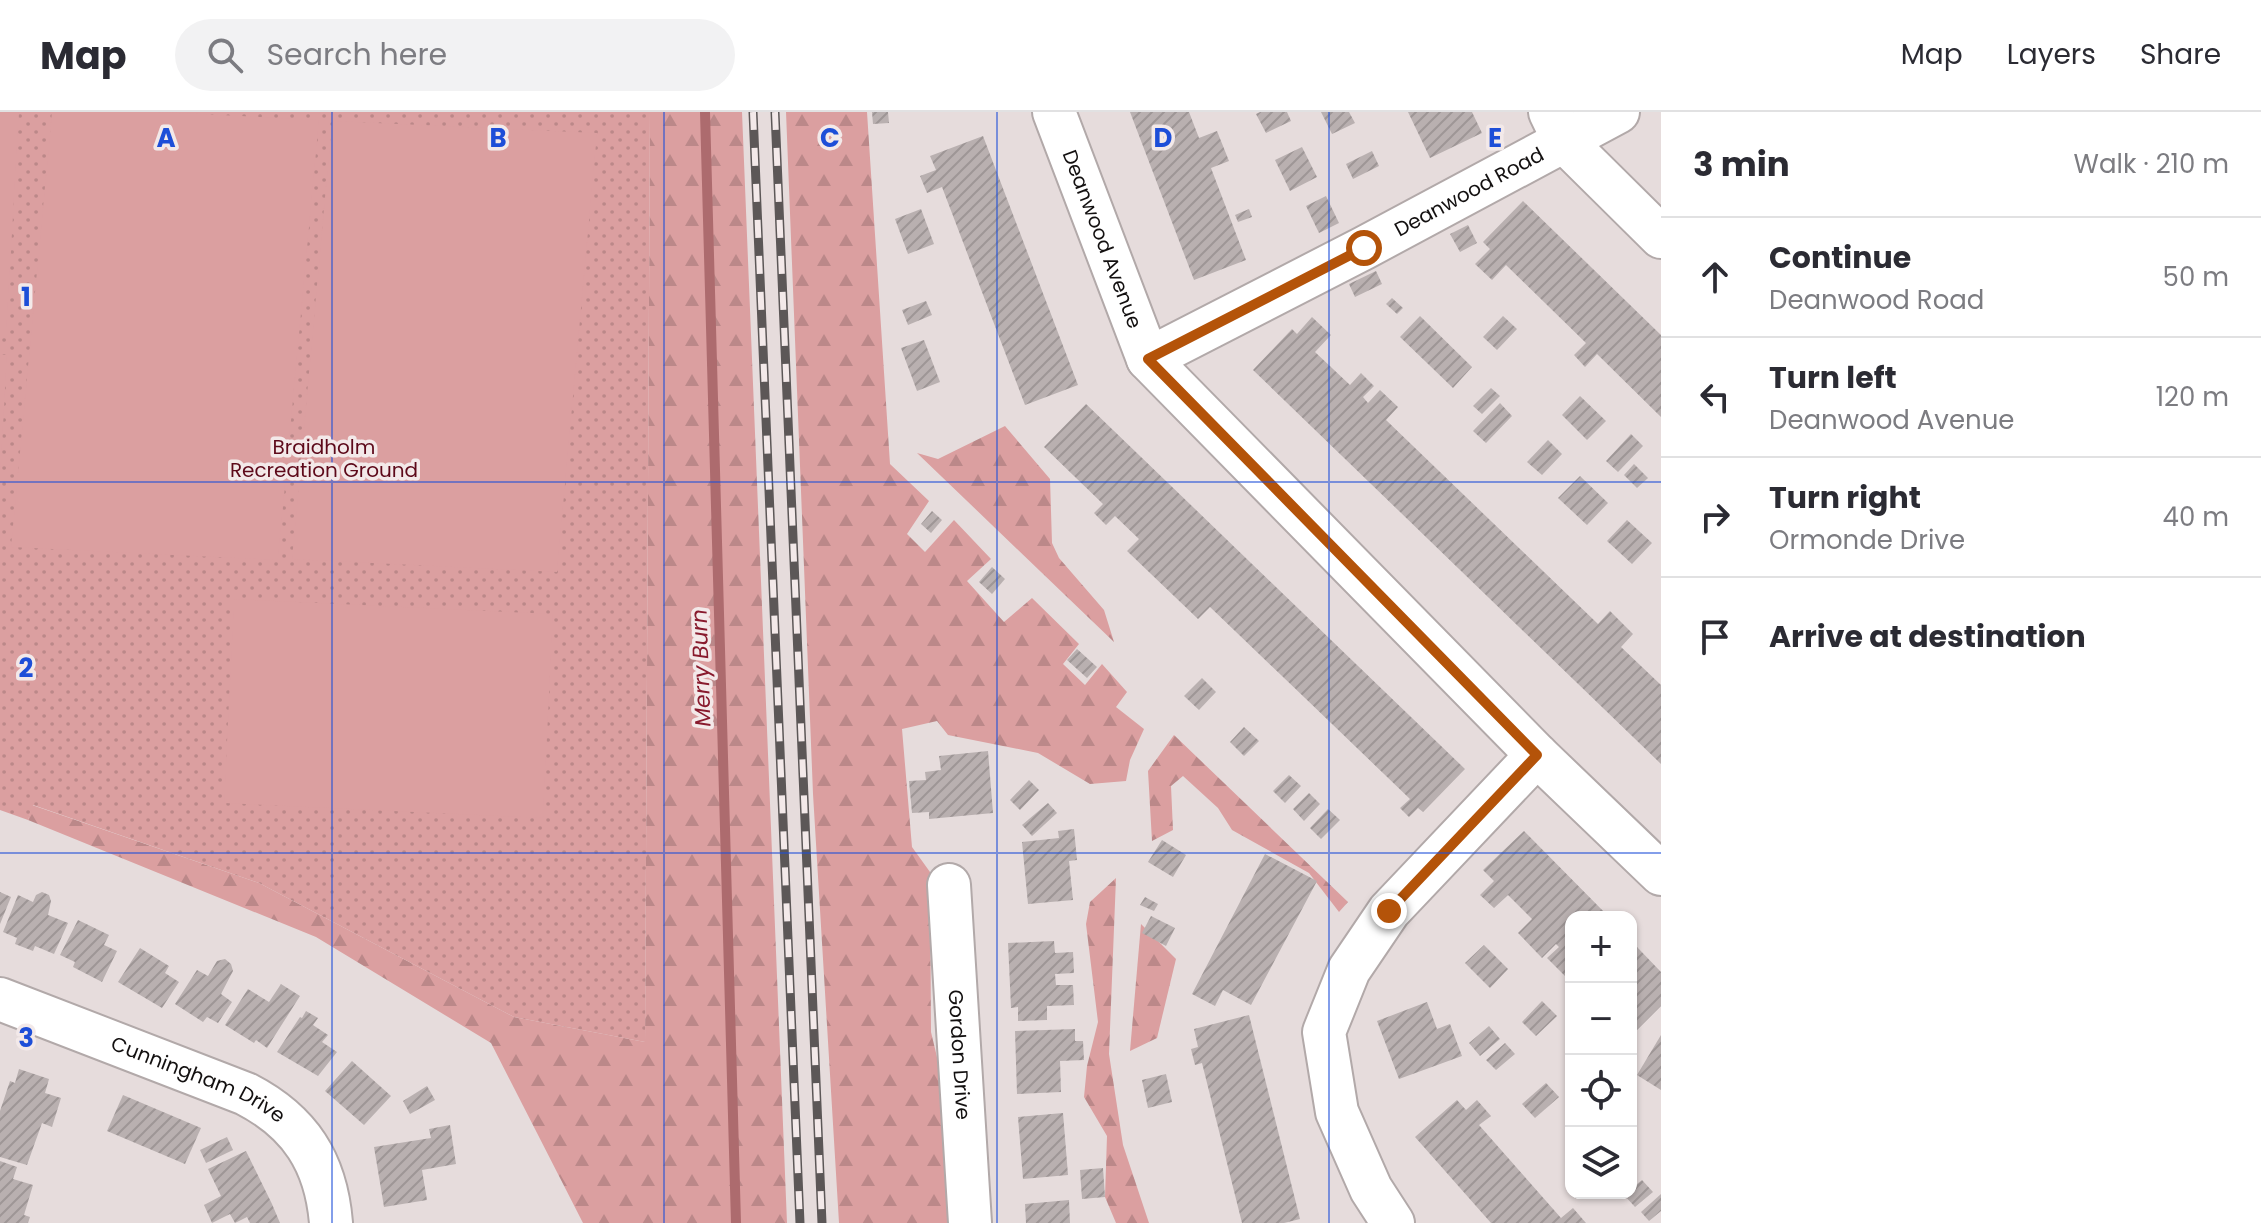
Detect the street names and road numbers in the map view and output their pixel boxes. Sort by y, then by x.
street label: Deanwood Road [1389,140,1549,243]
street label: Deanwood Avenue [1056,146,1149,332]
street label: Gordon Drive [942,989,978,1121]
street label: Cunningham Drive [107,1029,292,1129]

